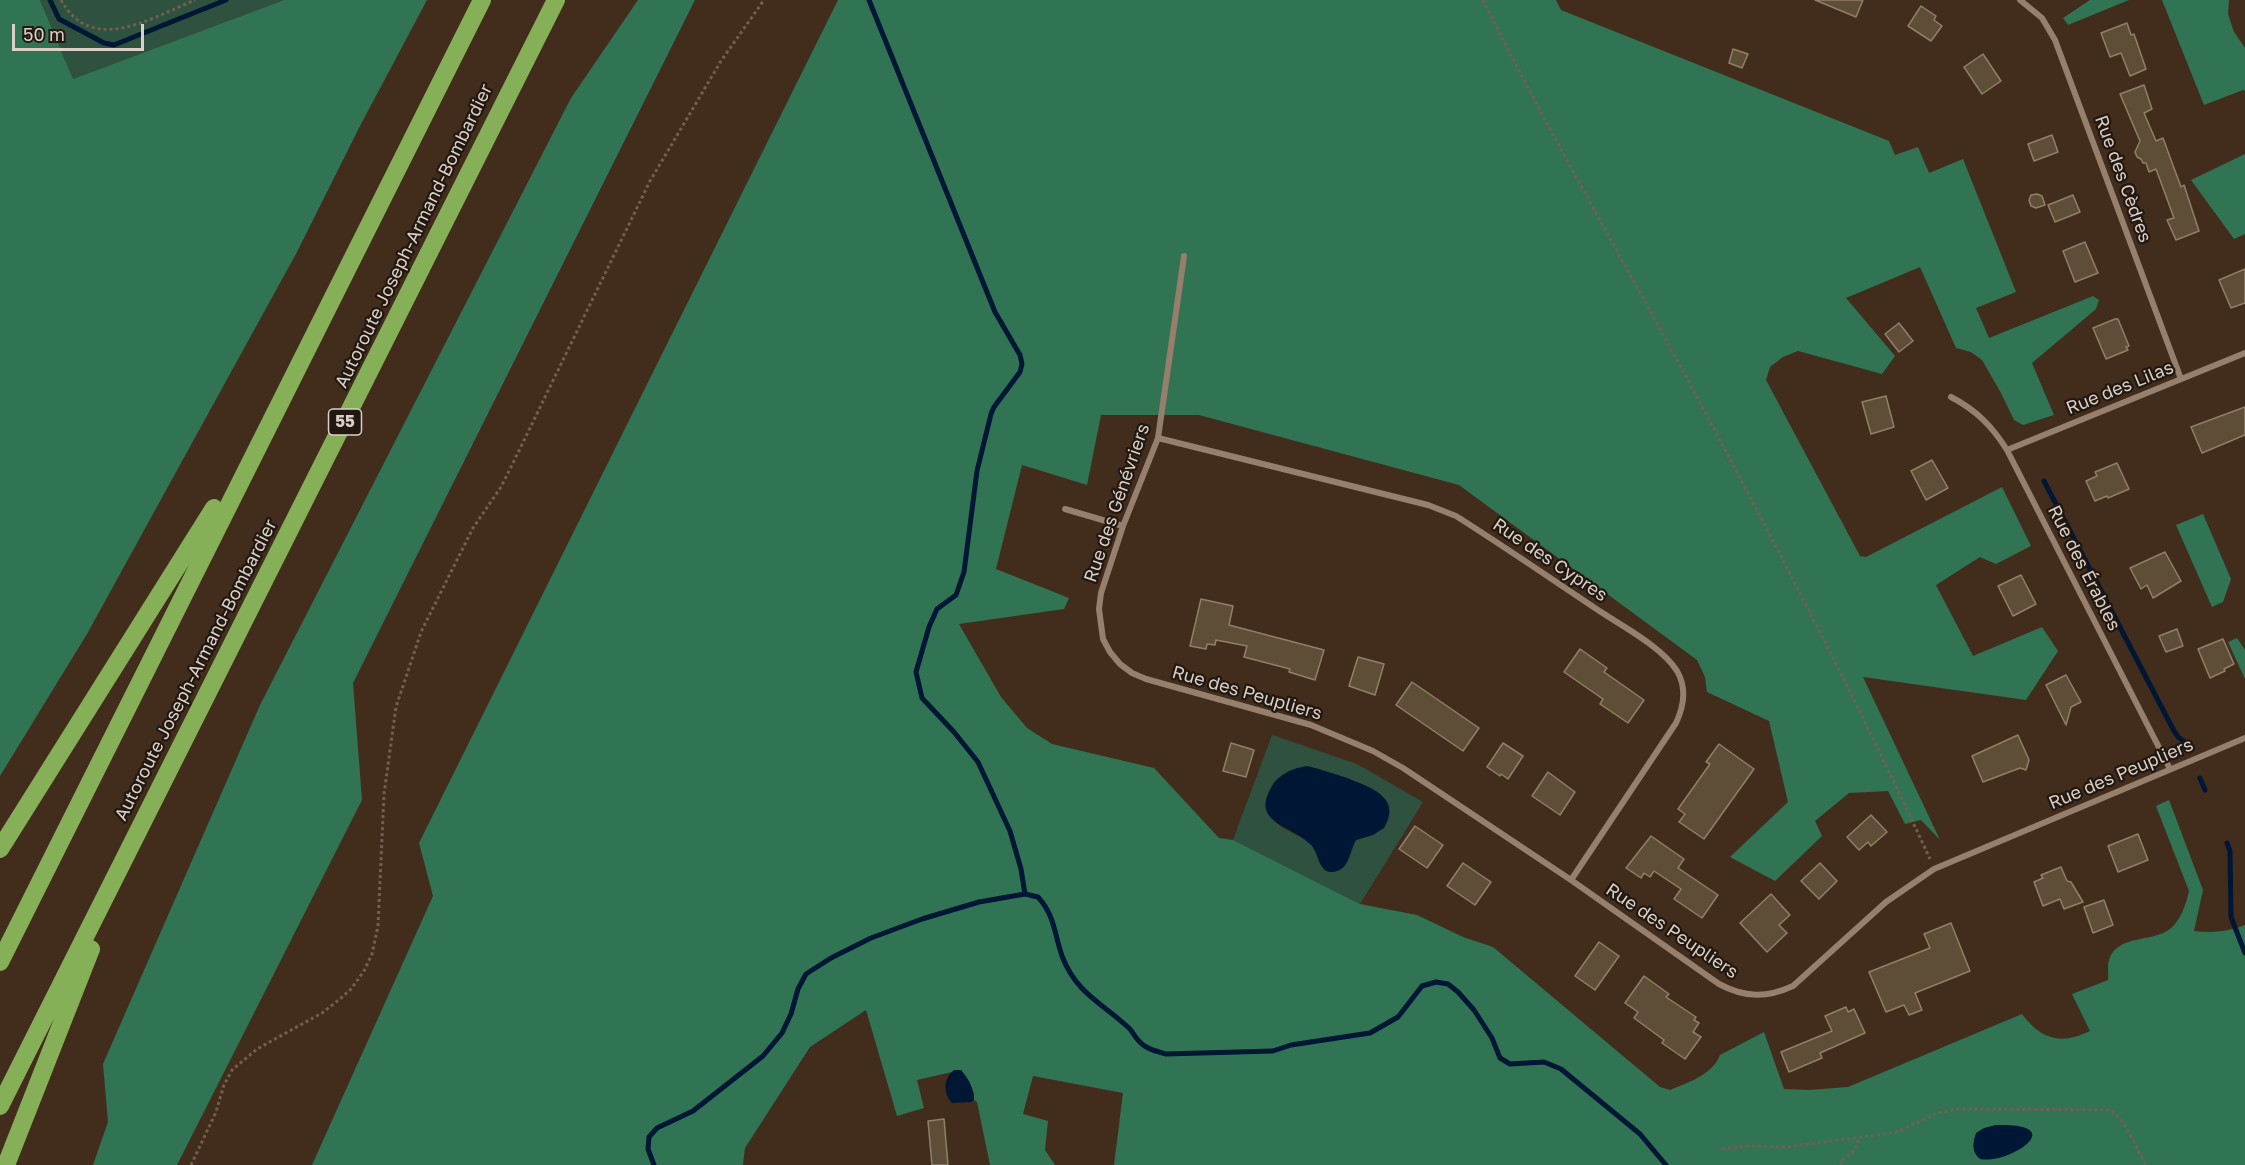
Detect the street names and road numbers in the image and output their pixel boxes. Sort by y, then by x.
street label: Autoroute Joseph-Armand-Bombardier [331,81,497,391]
street label: Rue des Cèdres [2090,112,2156,246]
street label: Rue des Lilas [2063,357,2177,419]
road number: 55 [328,409,362,435]
street label: Rue des Génévriers [1080,421,1154,585]
street label: Rue des Érables [2043,502,2125,634]
street label: Rue des Cypres [1489,514,1611,606]
street label: Autoroute Joseph-Armand-Bombardier [110,516,282,824]
street label: Rue des Peupliers [1170,661,1324,725]
street label: Rue des Peupliers [2046,734,2196,814]
street label: Rue des Peupliers [1602,879,1742,983]

